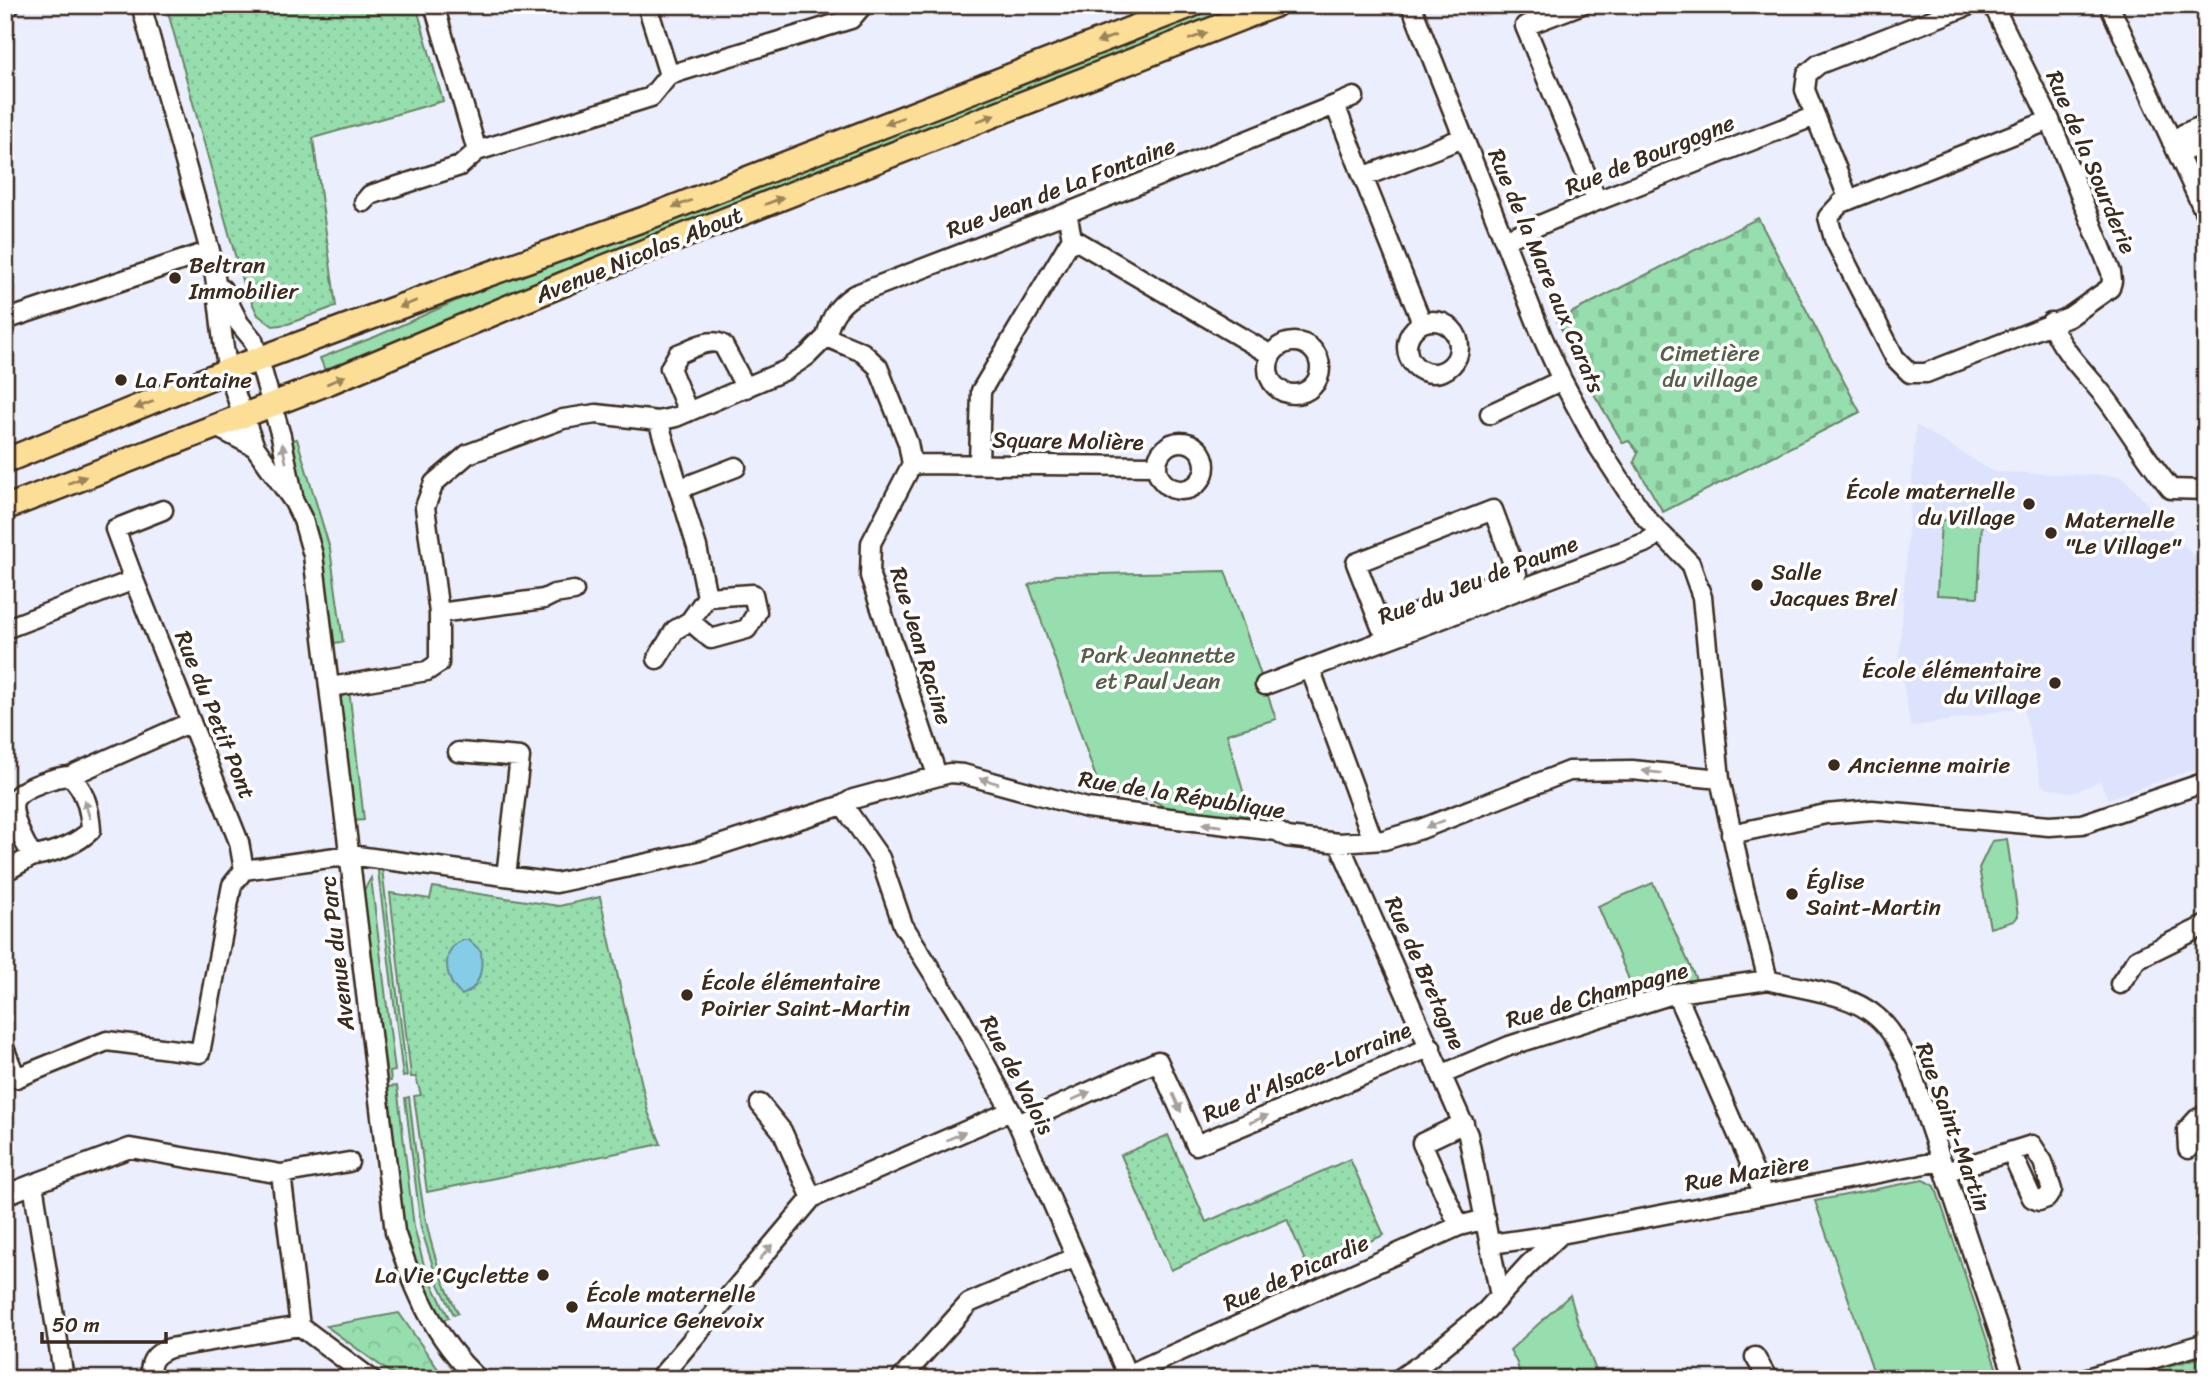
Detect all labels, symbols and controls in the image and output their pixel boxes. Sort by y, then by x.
one-way arrow [1187,30,1208,41]
one-way arrow [1095,33,1116,44]
street label: Rue de la Sourderie [2034,64,2148,260]
street label: Rue de Bourgogne [1559,102,1741,208]
one-way arrow [975,113,996,124]
one-way arrow [883,116,904,127]
street label: Rue Jean de La Fontaine [940,125,1182,251]
street label: Rue de la Mare aux Carats [1476,142,1616,400]
street label: Avenue Nicolas About [528,195,749,316]
one-way arrow [763,196,784,207]
one-way arrow [671,199,692,210]
place label: Beltran Immobilier [188,245,299,312]
marker: Beltran Immobilier [167,270,183,286]
one-way arrow [397,298,418,309]
park label: Cimetière du village [1660,333,1760,400]
place label: La Fontaine [135,360,252,401]
marker: La Fontaine [113,372,129,388]
one-way arrow [326,374,347,385]
one-way arrow [133,400,154,411]
street label: Square Molière [992,419,1144,463]
one-way arrow [279,442,290,464]
place label: École maternelle du Village [1846,471,2015,538]
one-way arrow [67,475,88,486]
marker: École maternelle du Village [2021,496,2037,512]
place label: Maternelle "Le Village" [2065,500,2182,567]
street label: Rue du Jeu de Paume [1372,523,1584,637]
marker: Maternelle "Le Village" [2043,525,2059,541]
place label: Salle Jacques Brel [1770,552,1898,619]
street label: Rue Jean Racine [878,562,965,730]
marker: Salle Jacques Brel [1749,577,1765,593]
street label: Rue du Petit Pont [162,624,268,806]
park label: Park Jeannette et Paul Jean [1081,635,1236,702]
place label: École élémentaire du Village [1862,650,2041,717]
marker: École élémentaire du Village [2047,675,2063,691]
place label: Ancienne mairie [1847,745,2010,786]
marker: Ancienne mairie [1826,757,1842,773]
street label: Rue de la République [1076,758,1288,832]
one-way arrow [1641,767,1663,778]
one-way arrow [978,775,1000,786]
one-way arrow [82,798,92,819]
one-way arrow [1201,819,1223,830]
one-way arrow [1424,819,1445,830]
place label: Église Saint-Martin [1806,861,1941,928]
street label: Avenue du Parc [307,873,367,1034]
marker: Église Saint-Martin [1784,886,1800,902]
street label: Rue de Bretagne [1373,889,1477,1057]
street label: Rue de Champagne [1501,949,1693,1041]
place label: École élémentaire Poirier Saint-Martin [701,962,910,1029]
marker: École élémentaire Poirier Saint-Martin [679,987,695,1003]
street label: Rue de Valois [968,1008,1066,1143]
street label: Rue d'Alsace-Lorraine [1196,1009,1418,1135]
street label: Rue Saint-Martin [1903,1036,2003,1218]
one-way arrow [1070,1090,1091,1101]
one-way arrow [1171,1093,1183,1113]
one-way arrow [1249,1113,1270,1124]
one-way arrow [946,1130,966,1142]
street label: Rue Mazière [1682,1142,1813,1204]
street label: Rue de Picardie [1216,1222,1376,1324]
one-way arrow [758,1244,773,1261]
place label: La Vie'Cyclette [375,1255,529,1296]
marker: La Vie'Cyclette [535,1267,551,1283]
place label: École maternelle Maurice Genevoix [586,1274,764,1341]
marker: École maternelle Maurice Genevoix [564,1299,580,1315]
scale bar [42,1300,166,1344]
text: 50 m [52,1306,100,1344]

